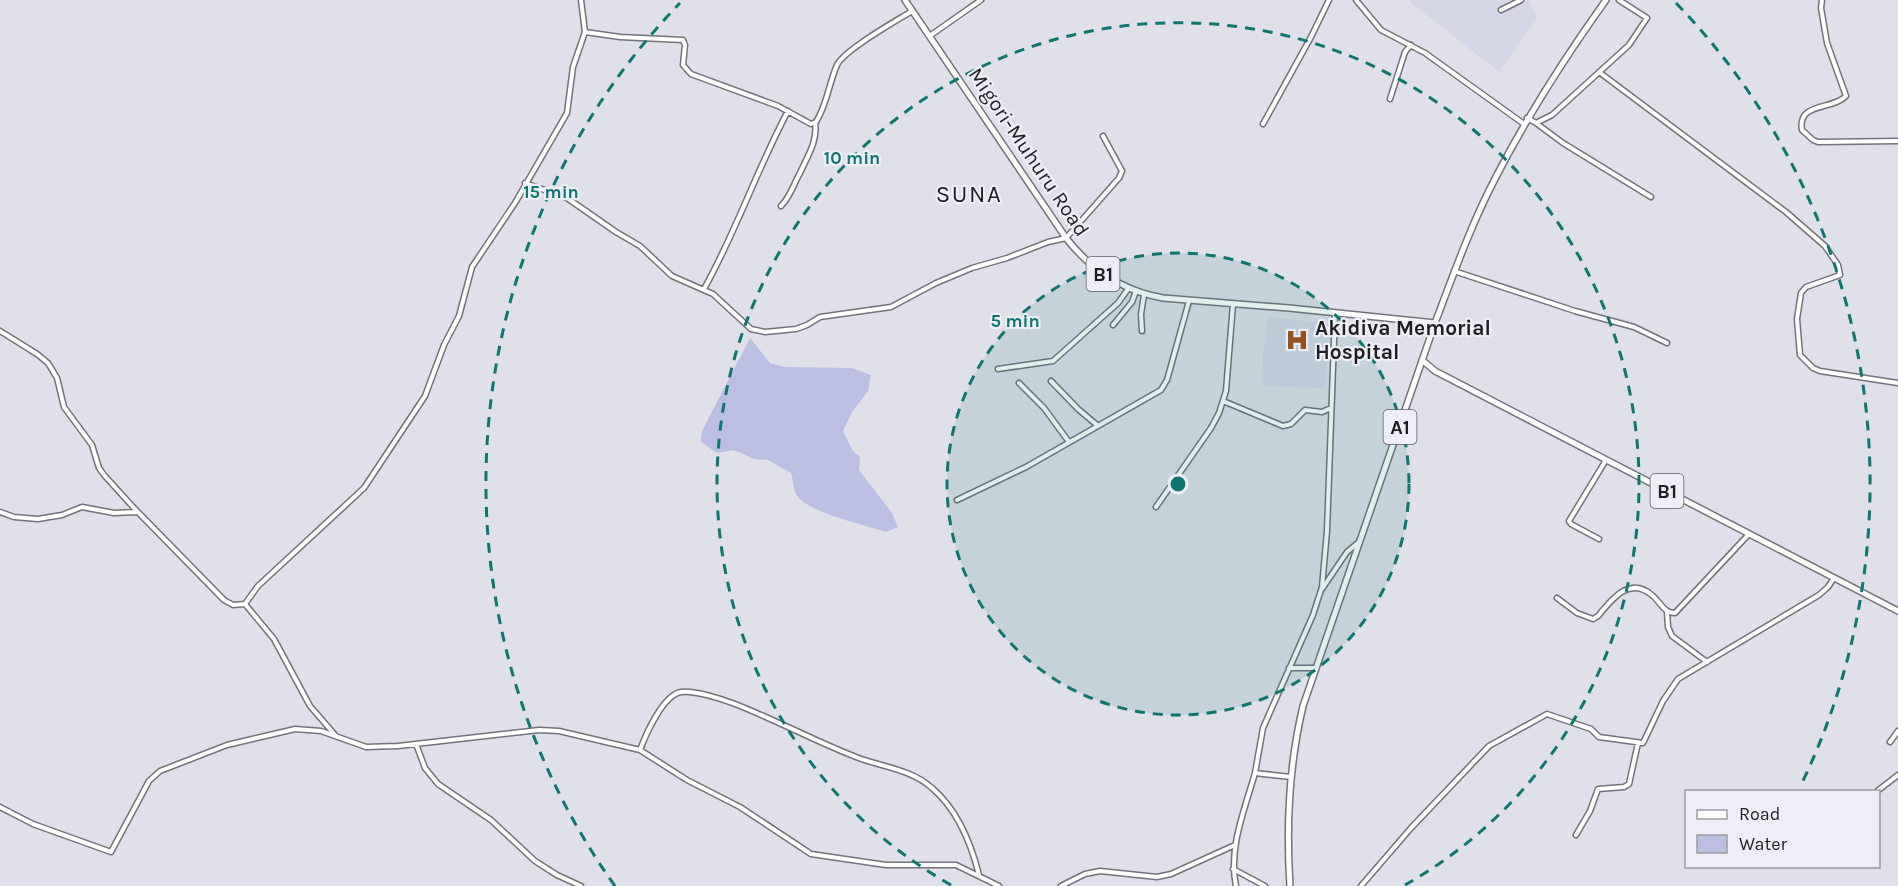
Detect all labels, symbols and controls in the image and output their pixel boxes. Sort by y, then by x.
street label: Migori-Muhuru Road [964,63,1094,241]
text: 10 min [824,147,880,169]
district label: SUNA [936,180,1002,208]
text: 15 min [523,181,579,203]
road number: B1 [1086,257,1120,291]
text: 5 min [990,310,1040,332]
place label: Akidiva Memorial Hospital [1315,316,1491,364]
hospital icon: Akidiva Memorial Hospital [1284,327,1310,353]
road number: A1 [1384,410,1416,444]
centre of rings [1168,474,1188,494]
road number: B1 [1650,474,1684,508]
legend [1685,790,1880,868]
text: Road [1739,803,1780,825]
text: Water [1739,833,1787,855]

